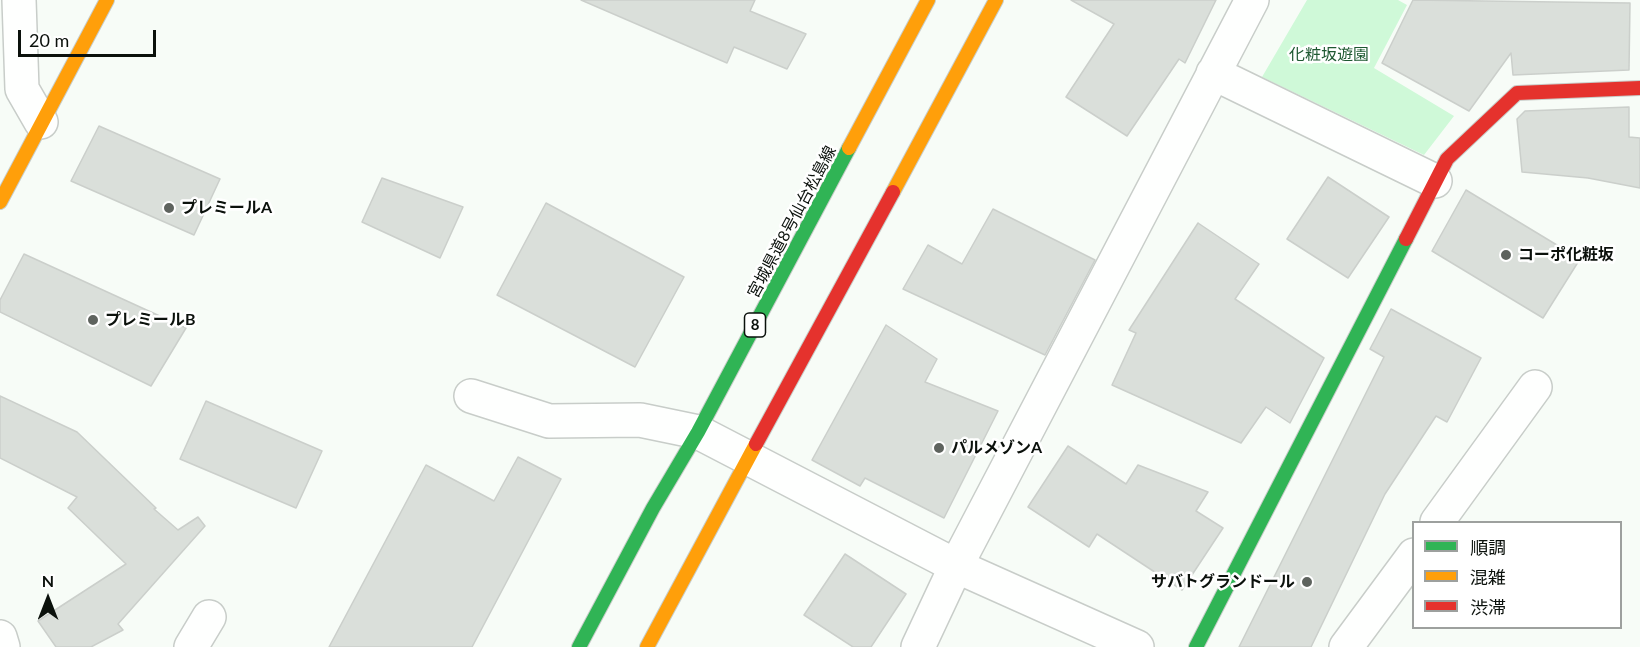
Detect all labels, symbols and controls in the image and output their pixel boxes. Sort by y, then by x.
scale bar [21,18,159,56]
text: 20 m [29,29,69,51]
park label: 化粧坂遊園 [1289,45,1369,65]
street label: 宮城県道8号仙台松島線 [744,143,840,301]
place label: プレミールA [181,198,272,218]
marker: プレミールA [162,201,176,215]
place label: コーポ化粧坂 [1518,245,1614,265]
marker: コーポ化粧坂 [1499,248,1513,262]
place label: プレミールB [105,310,196,330]
marker: プレミールB [86,313,100,327]
road number: 8 [744,313,766,337]
place label: パルメゾンA [951,438,1042,458]
marker: パルメゾンA [932,441,946,455]
legend [1412,521,1622,629]
text: 順調 [1470,536,1506,558]
text: 混雑 [1470,566,1506,588]
north arrow [18,569,78,629]
text: N [42,571,54,590]
place label: サバトグランドール [1151,572,1295,592]
marker: サバトグランドール [1300,575,1314,589]
text: 渋滞 [1470,596,1506,618]

